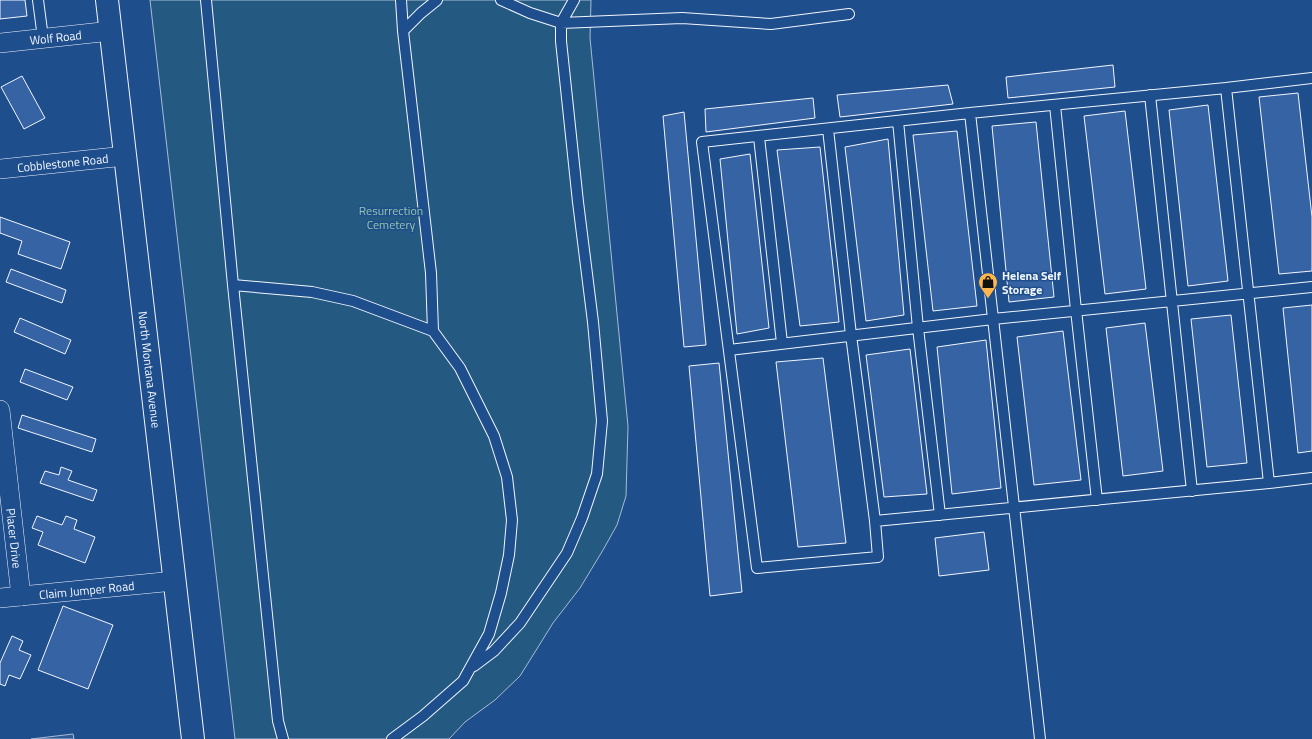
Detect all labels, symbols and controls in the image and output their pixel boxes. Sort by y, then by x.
street label: Wolf Road [29,25,83,49]
street label: Cobblestone Road [16,148,109,177]
park label: Resurrection Cemetery [359,201,423,234]
place label: Helena Self Storage [1002,266,1062,299]
shop icon: Helena Self Storage [977,271,999,299]
street label: North Montana Avenue [134,310,166,429]
street label: Placer Drive [2,507,27,569]
street label: Claim Jumper Road [38,575,135,604]

